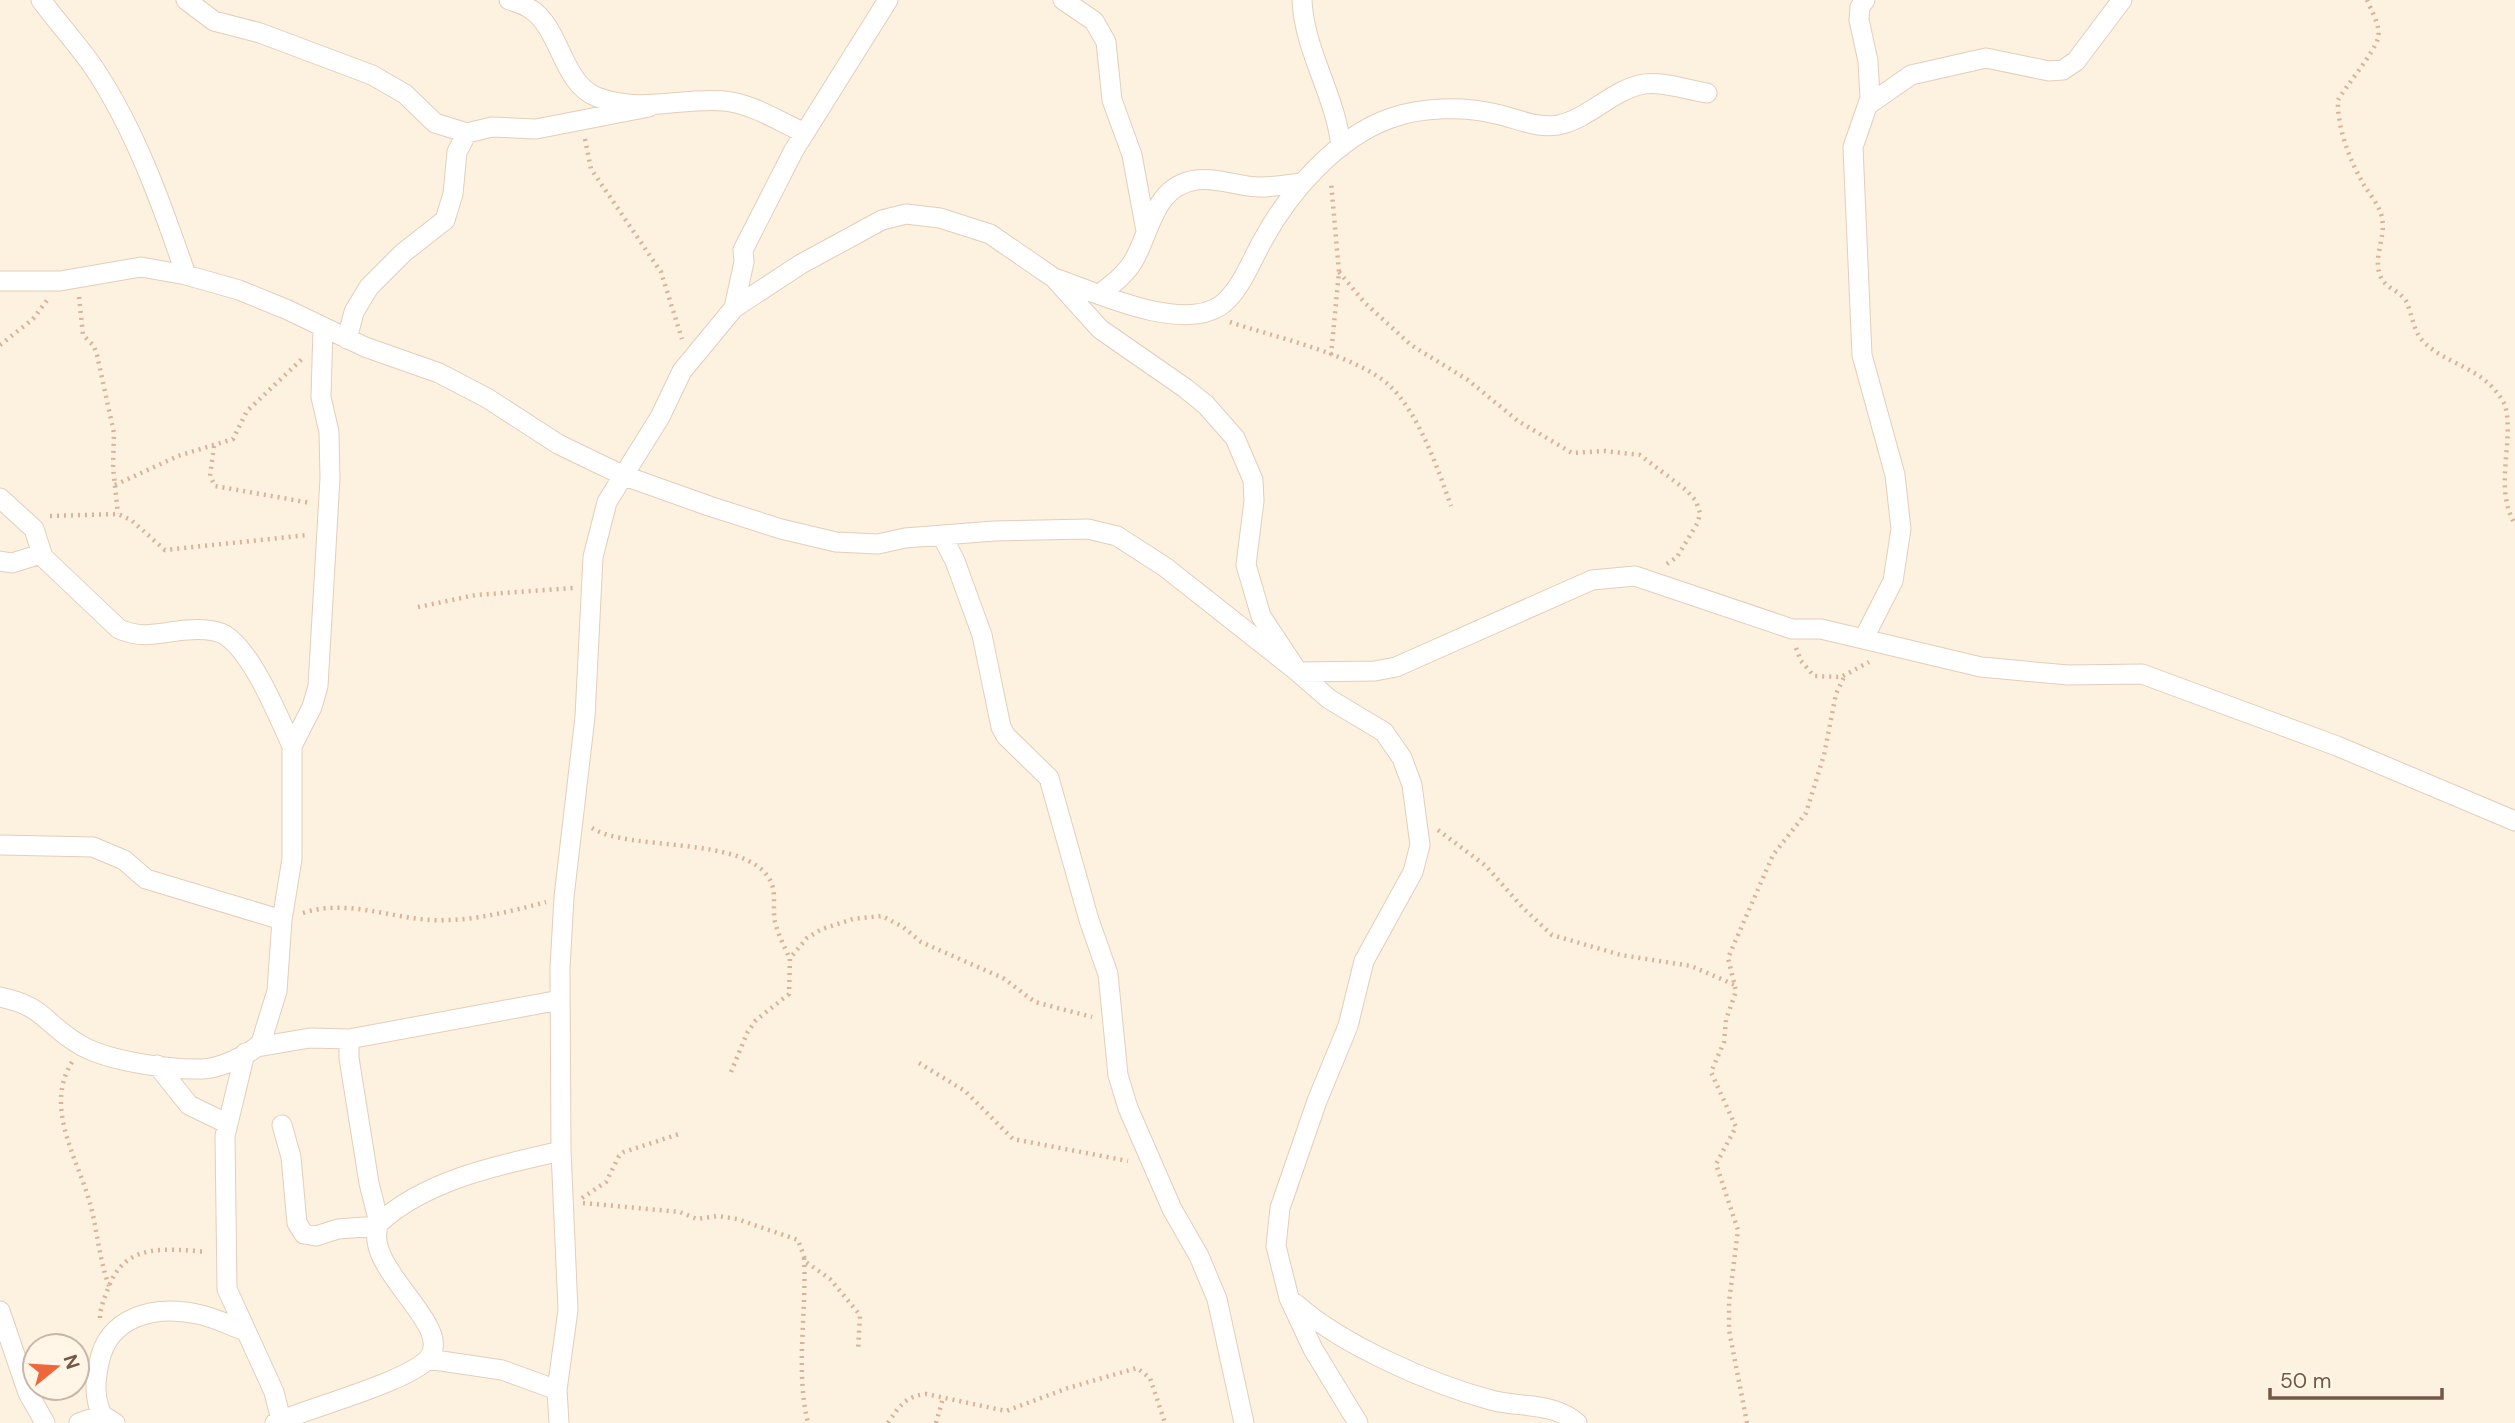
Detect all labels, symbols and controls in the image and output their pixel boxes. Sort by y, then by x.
north arrow [21,1332,91,1402]
text: N [58,1351,86,1372]
scale bar [2270,1356,2442,1400]
text: 50 m [2280,1367,2331,1395]

